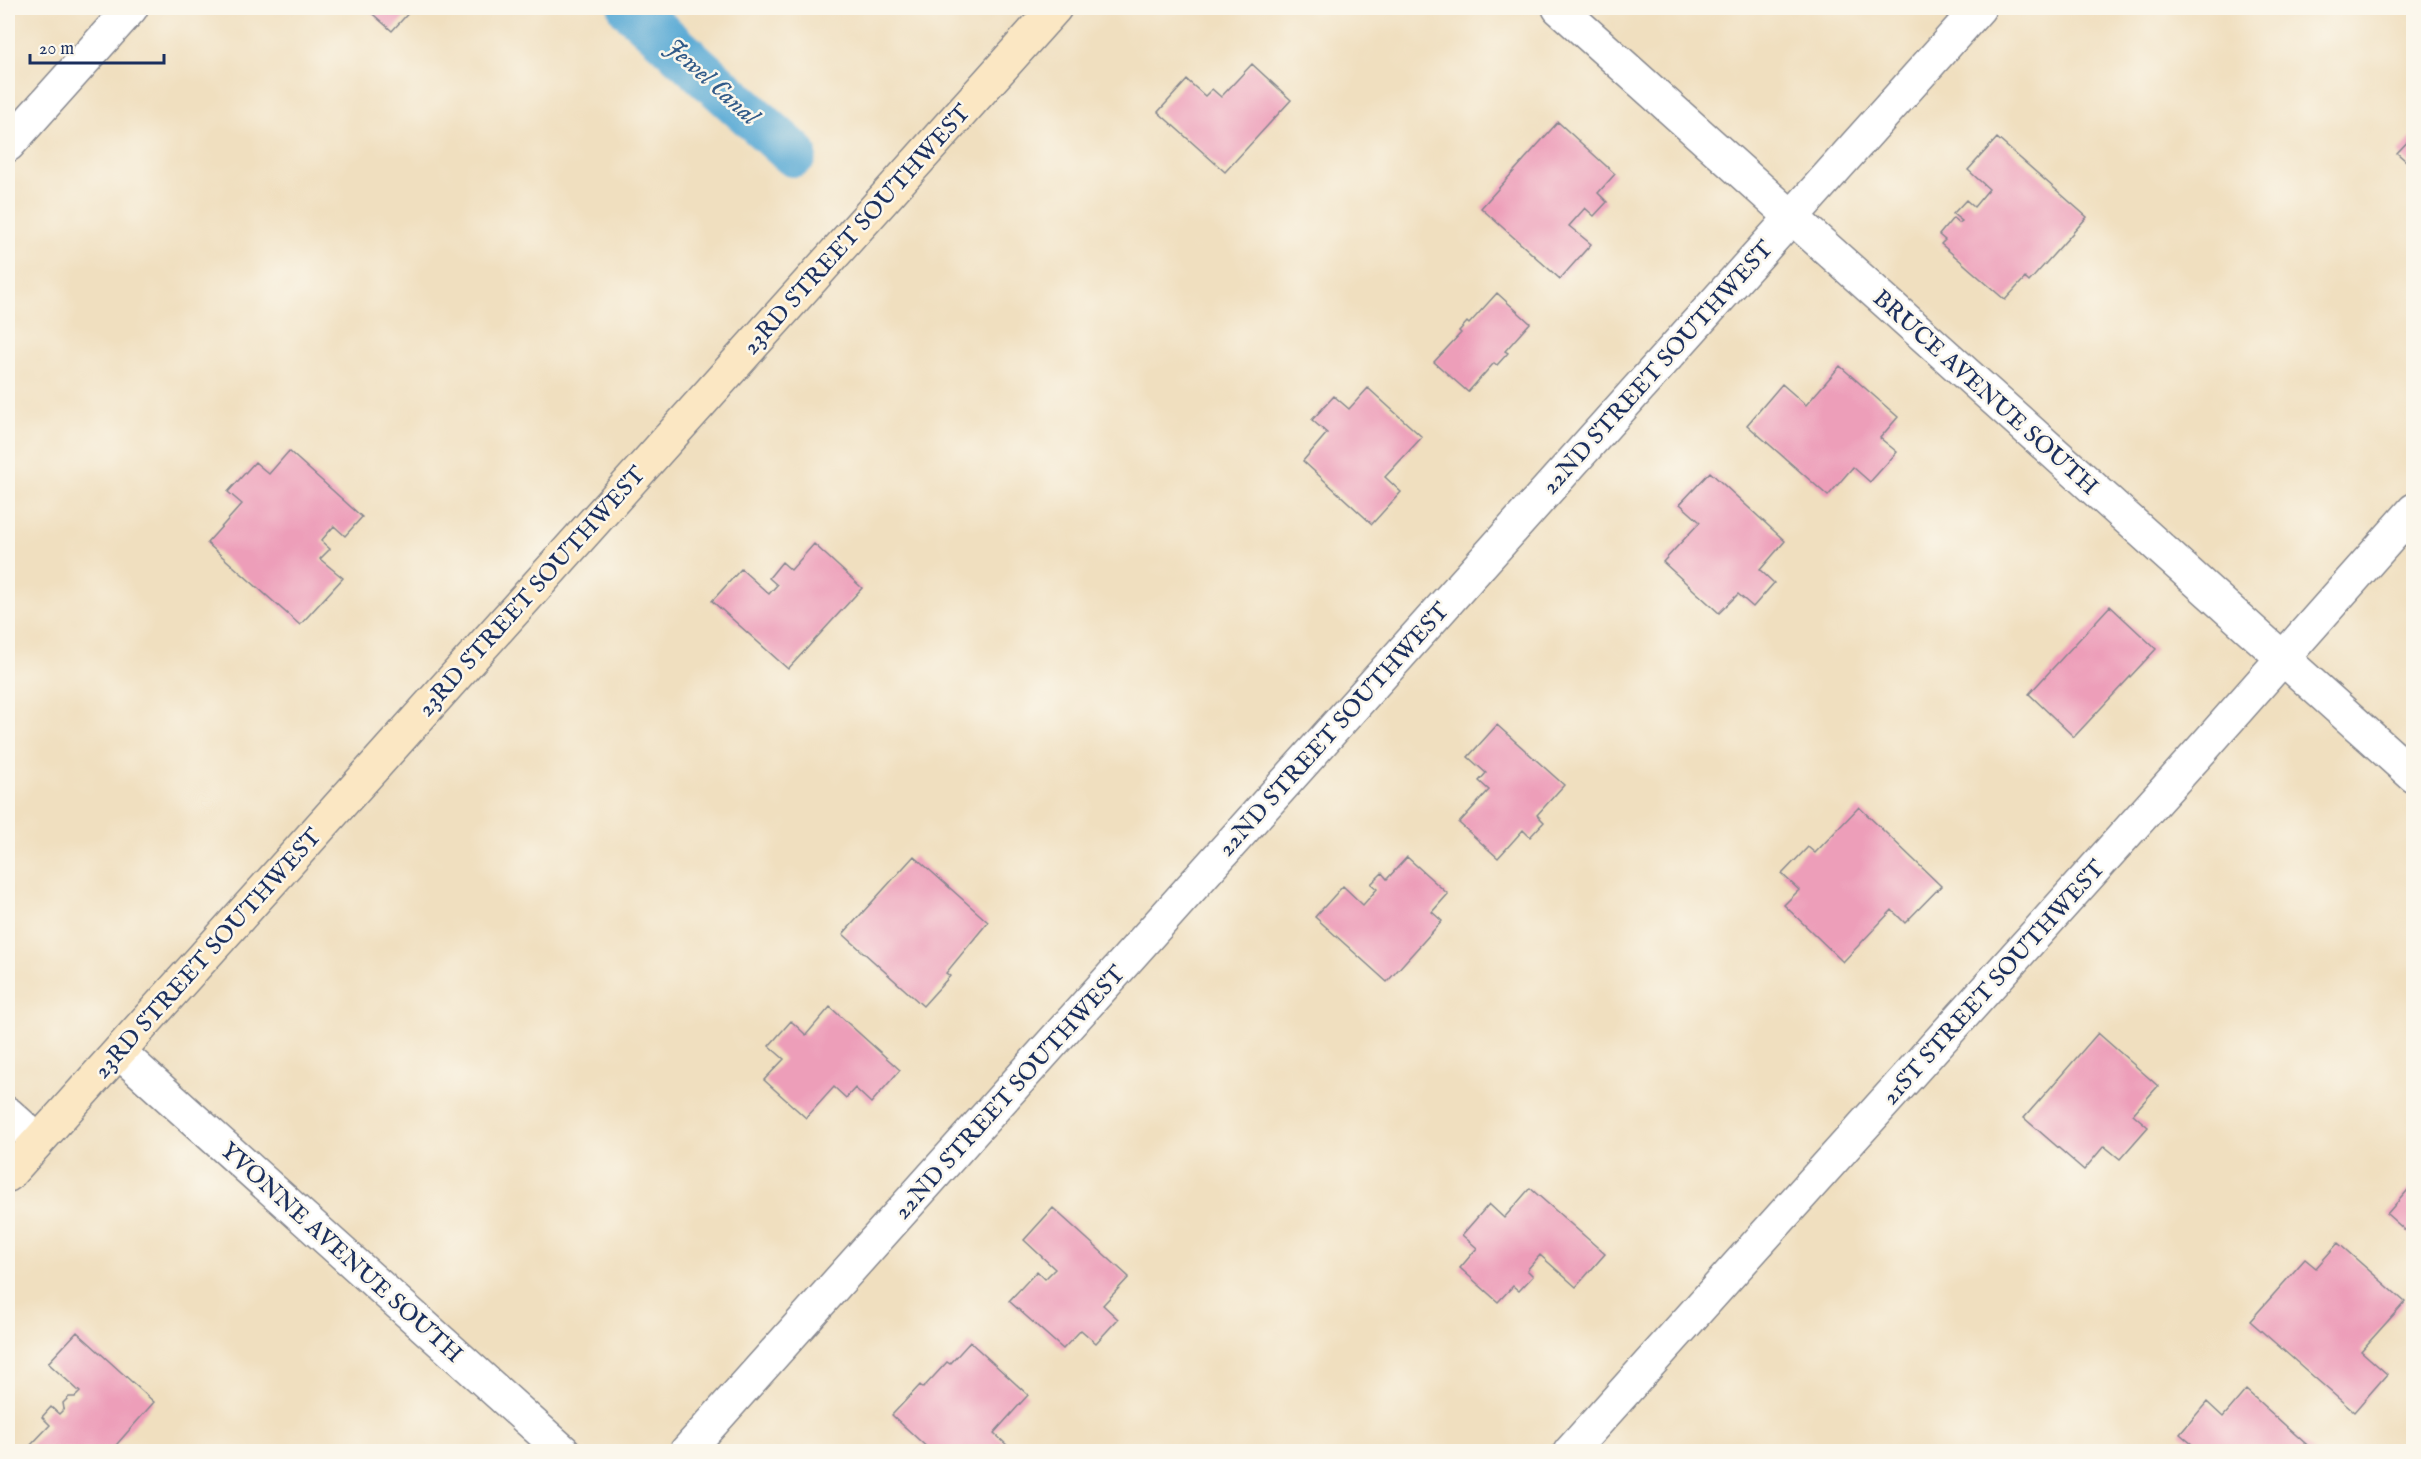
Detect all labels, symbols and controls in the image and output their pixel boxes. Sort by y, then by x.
scale bar [30,27,164,65]
water label: Jewel Canal [658,32,767,134]
text: 20 m [39,38,74,61]
street label: 23RD STREET SOUTHWEST [736,98,978,362]
street label: 22ND STREET SOUTHWEST [1536,234,1781,502]
street label: BRUCE AVENUE SOUTH [1866,284,2104,503]
street label: 23RD STREET SOUTHWEST [411,460,653,724]
street label: 22ND STREET SOUTHWEST [1212,596,1457,864]
street label: 23RD STREET SOUTHWEST [87,822,329,1086]
street label: 21ST STREET SOUTHWEST [1876,854,2113,1112]
street label: 22ND STREET SOUTHWEST [888,959,1133,1227]
street label: YVONNE AVENUE SOUTH [213,1136,469,1370]

